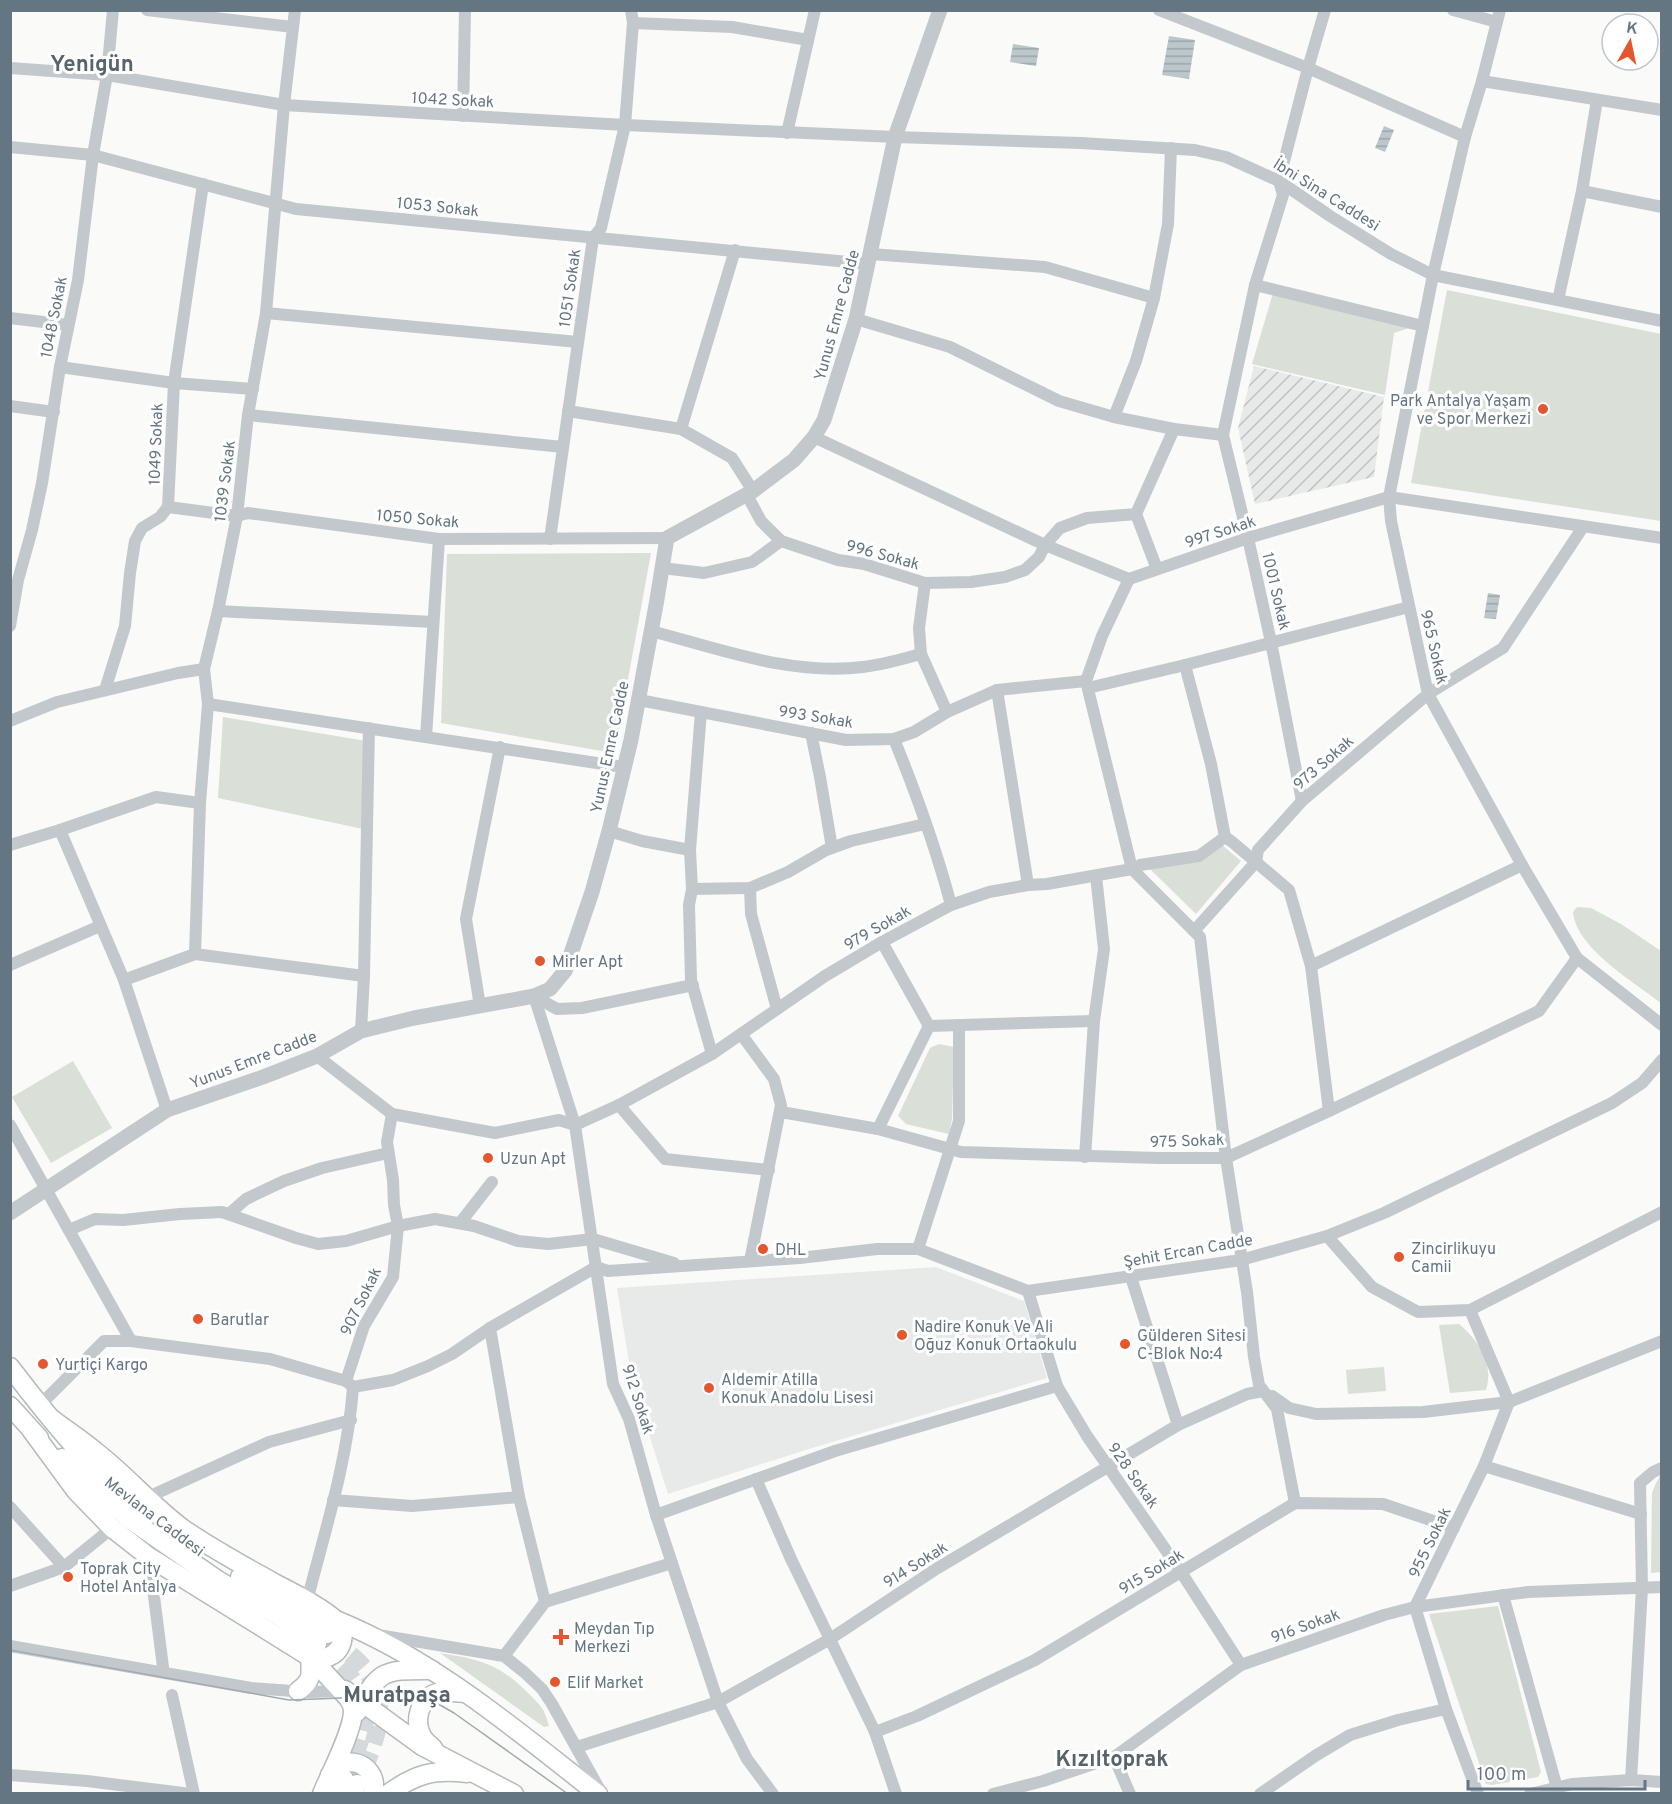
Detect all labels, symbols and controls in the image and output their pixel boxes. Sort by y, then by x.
north arrow [1600,12,1660,72]
text: K [1625,18,1639,40]
district label: Yenigün [50,52,134,79]
street label: 1042 Sokak [411,89,495,113]
street label: İbni Sina Caddesi [1269,154,1384,237]
street label: 1053 Sokak [396,194,480,222]
street label: 1051 Sokak [556,248,586,329]
street label: Yunus Emre Cadde [811,248,865,383]
street label: 1048 Sokak [37,275,73,360]
place label: Park Antalya Yaşam ve Spor Merkezi [1390,392,1531,430]
marker: Park Antalya Yaşam ve Spor Merkezi [1536,402,1550,416]
street label: 1049 Sokak [146,403,168,486]
street label: 1039 Sokak [211,439,241,523]
street label: 1050 Sokak [375,506,460,534]
street label: 997 Sokak [1183,512,1259,554]
street label: 996 Sokak [843,536,922,575]
street label: 1001 Sokak [1256,551,1294,632]
street label: 965 Sokak [1415,608,1451,687]
street label: Yunus Emre Cadde [587,679,635,815]
street label: 993 Sokak [777,702,855,734]
street label: 973 Sokak [1290,732,1359,795]
street label: 979 Sokak [841,902,915,956]
place label: Mirler Apt [552,953,623,973]
marker: Mirler Apt [533,954,547,968]
street label: Yunus Emre Cadde [187,1027,320,1094]
street label: 975 Sokak [1150,1131,1225,1153]
place label: Uzun Apt [500,1150,566,1170]
marker: Uzun Apt [481,1151,495,1165]
street label: Şehit Ercan Cadde [1122,1231,1255,1273]
place label: Zincirlikuyu Camii [1411,1240,1496,1278]
place label: DHL [775,1241,806,1261]
marker: DHL [756,1242,770,1256]
marker: Zincirlikuyu Camii [1392,1250,1406,1264]
street label: 907 Sokak [337,1264,387,1339]
place label: Barutlar [210,1311,269,1331]
marker: Barutlar [191,1312,205,1326]
place label: Nadire Konuk Ve Ali Oğuz Konuk Ortaokulu [914,1318,1077,1356]
place label: Gülderen Sitesi C-Blok No:4 [1137,1327,1246,1365]
marker: Nadire Konuk Ve Ali Oğuz Konuk Ortaokulu [895,1328,909,1342]
marker: Gülderen Sitesi C-Blok No:4 [1118,1337,1132,1351]
place label: Yurtiçi Kargo [55,1356,148,1376]
marker: Yurtiçi Kargo [36,1357,50,1371]
street label: 912 Sokak [616,1362,658,1437]
place label: Aldemir Atilla Konuk Anadolu Lisesi [721,1371,874,1409]
marker: Aldemir Atilla Konuk Anadolu Lisesi [702,1381,716,1395]
street label: 928 Sokak [1102,1439,1162,1513]
street label: Mevlana Caddesi [100,1473,208,1562]
street label: 955 Sokak [1405,1504,1457,1582]
street label: 914 Sokak [880,1538,952,1593]
street label: 915 Sokak [1116,1545,1188,1600]
place label: Toprak City Hotel Antalya [80,1560,177,1598]
marker: Toprak City Hotel Antalya [61,1570,75,1584]
street label: 916 Sokak [1268,1605,1343,1649]
place label: Meydan Tıp Merkezi [574,1620,654,1658]
marker: Meydan Tıp Merkezi [552,1628,570,1646]
place label: Elif Market [567,1674,644,1694]
marker: Elif Market [548,1675,562,1689]
district label: Muratpaşa [343,1683,451,1710]
district label: Kızıltoprak [1055,1747,1169,1774]
scale bar [1468,1753,1645,1791]
text: 100 m [1477,1764,1526,1787]

